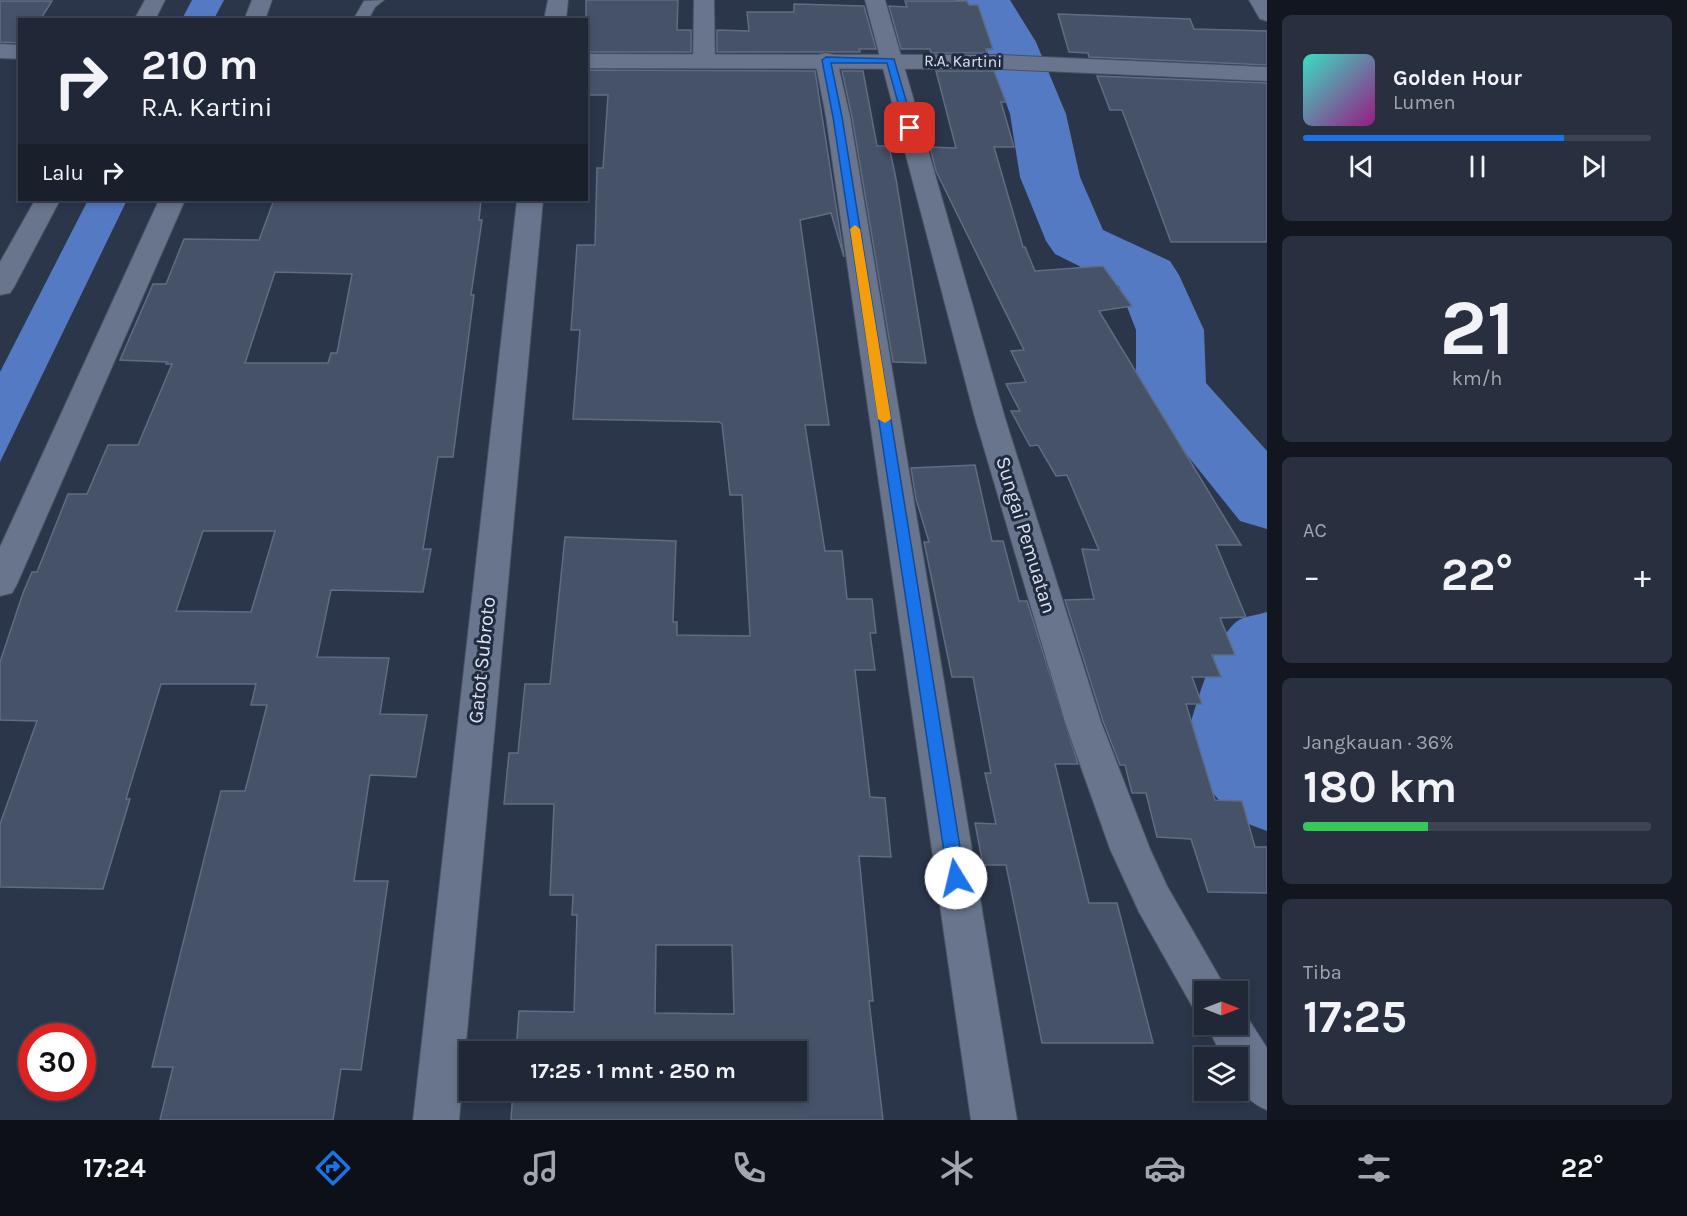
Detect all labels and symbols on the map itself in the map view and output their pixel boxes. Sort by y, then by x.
street label: R.A. Kartini [924,51,1002,71]
pin [884,102,935,153]
street label: Sungai Pemuatan [991,454,1061,616]
street label: Gatot Subroto [464,596,500,724]
position arrow [924,846,988,910]
north arrow [1194,981,1248,1035]
speed limit sign: 30 [18,1023,96,1101]

